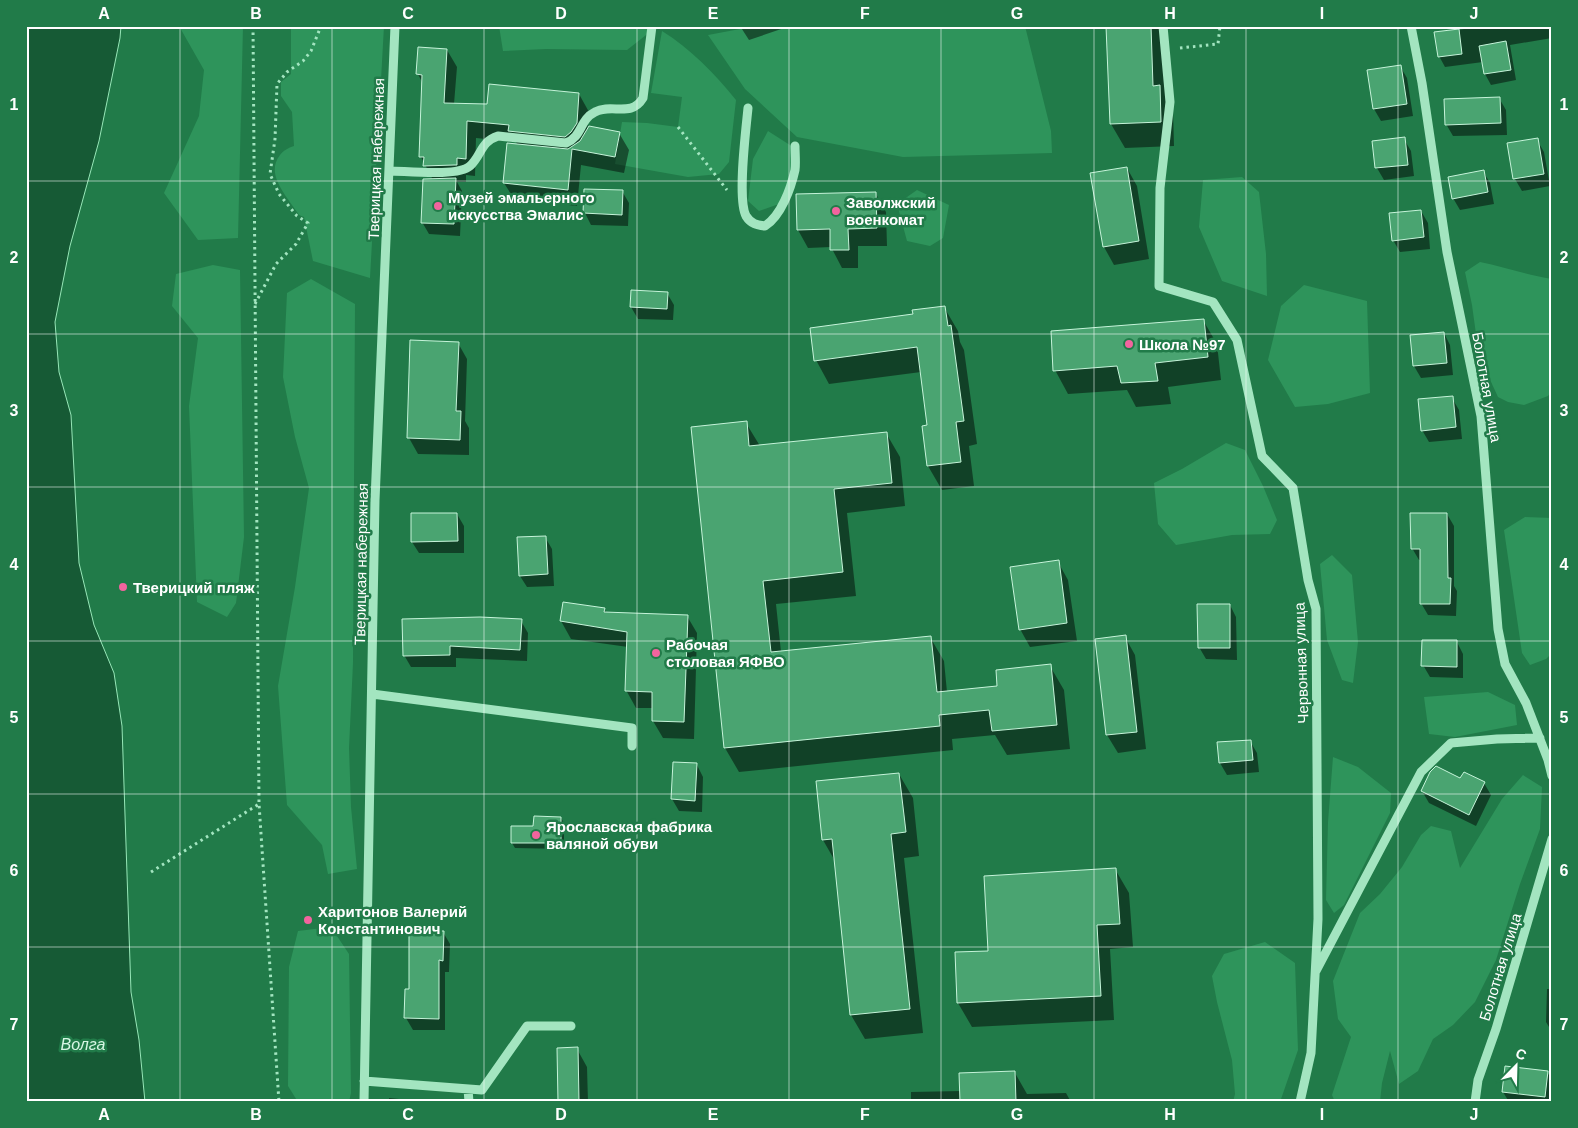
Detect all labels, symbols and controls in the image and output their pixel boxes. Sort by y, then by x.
text: A [98,5,110,22]
text: B [250,5,262,22]
text: C [402,5,414,22]
text: D [555,5,567,22]
text: E [708,5,719,22]
text: F [860,5,870,22]
text: G [1011,5,1023,22]
text: H [1164,5,1176,22]
text: I [1320,5,1324,22]
text: J [1470,5,1478,22]
street label: Тверицкая набережная [365,78,387,240]
text: 1 [10,96,19,113]
text: 1 [1560,96,1569,113]
place label: Музей эмальерного искусства Эмалис [448,189,595,223]
place label: Заволжский военкомат [846,194,936,228]
marker: Музей эмальерного искусства Эмалис [432,200,444,212]
marker: Заволжский военкомат [830,205,842,217]
text: 2 [10,249,19,266]
text: 2 [1560,249,1569,266]
street label: Болотная улица [1469,330,1505,444]
place label: Школа №97 [1139,336,1226,353]
marker: Школа №97 [1123,338,1135,350]
text: 3 [10,402,19,419]
text: 3 [1560,402,1569,419]
street label: Тверицкая набережная [351,483,371,645]
text: 4 [10,556,19,573]
text: 4 [1560,556,1569,573]
place label: Тверицкий пляж [133,579,255,596]
marker: Тверицкий пляж [117,581,129,593]
street label: Червонная улица [1290,601,1312,724]
place label: Рабочая столовая ЯФВО [666,636,785,670]
marker: Рабочая столовая ЯФВО [650,647,662,659]
text: 5 [10,709,19,726]
text: 5 [1560,709,1569,726]
place label: Ярославская фабрика валяной обуви [546,818,713,852]
marker: Ярославская фабрика валяной обуви [530,829,542,841]
text: 6 [10,862,19,879]
text: 6 [1560,862,1569,879]
place label: Харитонов Валерий Константинович [318,903,467,937]
street label: Болотная улица [1476,910,1525,1023]
marker: Харитонов Валерий Константинович [302,914,314,926]
text: 7 [10,1016,19,1033]
text: 7 [1560,1016,1569,1033]
water label: Волга [61,1036,106,1053]
north arrow [1490,1040,1540,1090]
text: С [1513,1045,1529,1063]
text: A [98,1106,110,1123]
text: B [250,1106,262,1123]
text: C [402,1106,414,1123]
text: D [555,1106,567,1123]
text: E [708,1106,719,1123]
text: F [860,1106,870,1123]
text: G [1011,1106,1023,1123]
text: H [1164,1106,1176,1123]
text: I [1320,1106,1324,1123]
text: J [1470,1106,1478,1123]

